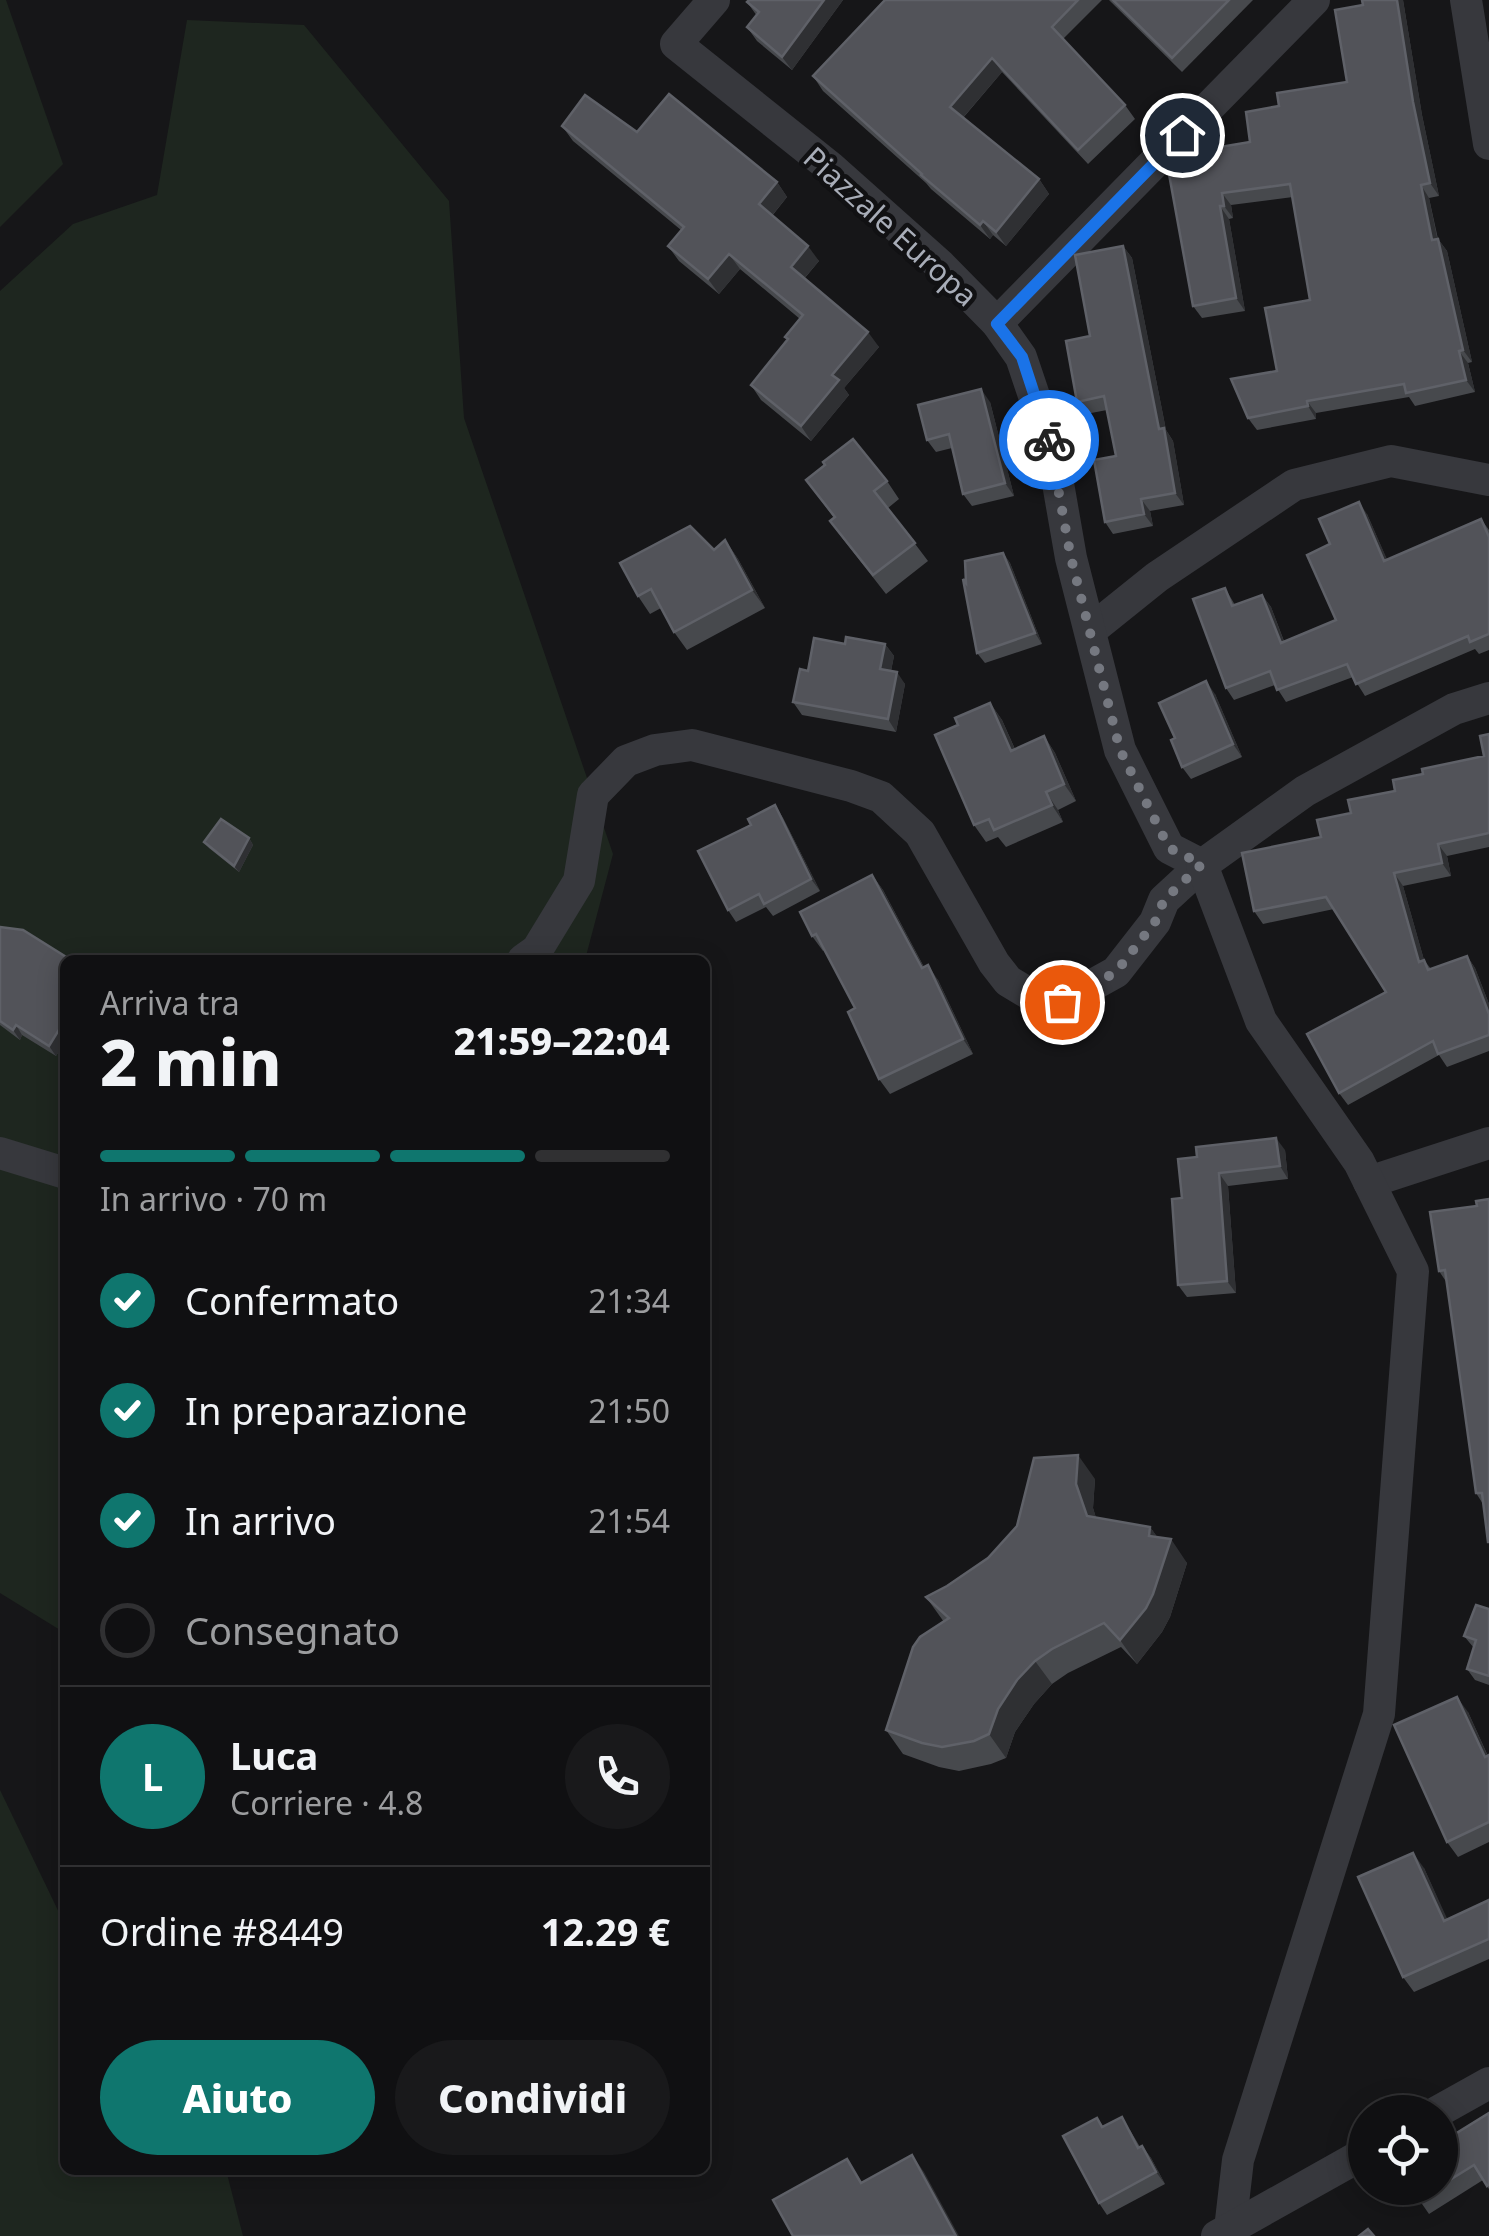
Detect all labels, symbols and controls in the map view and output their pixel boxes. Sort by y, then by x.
pin [1140,93,1225,178]
icon: home [1155,108,1210,163]
street label: Piazzale Europa [795,137,987,315]
courier [999,390,1099,490]
icon: bike [1022,413,1077,468]
pin [1020,960,1105,1045]
icon: bag [1035,975,1090,1030]
text: Arriva tra [100,981,240,1024]
text: 21:59–22:04 [454,1014,670,1066]
text: 2 min [100,1017,282,1105]
text: In arrivo · 70 m [100,1177,327,1220]
icon: check [100,1273,155,1328]
text: Confermato [185,1274,399,1326]
text: 21:34 [588,1279,670,1322]
icon: check [100,1383,155,1438]
text: In preparazione [185,1384,468,1436]
text: 21:50 [588,1389,670,1432]
icon: check [100,1493,155,1548]
text: In arrivo [185,1494,336,1546]
text: 21:54 [588,1499,670,1542]
text: Consegnato [185,1604,400,1656]
button: phone [565,1724,670,1829]
text: Luca [230,1729,318,1781]
text: L [142,1750,163,1802]
text: Corriere · 4.8 [230,1781,423,1824]
text: Ordine #8449 [100,1905,344,1957]
text: 12.29 € [541,1905,670,1957]
button: Aiuto [100,2040,375,2155]
button: Condividi [395,2040,670,2155]
map controls [1348,2095,1458,2205]
button: locate [1348,2095,1458,2205]

